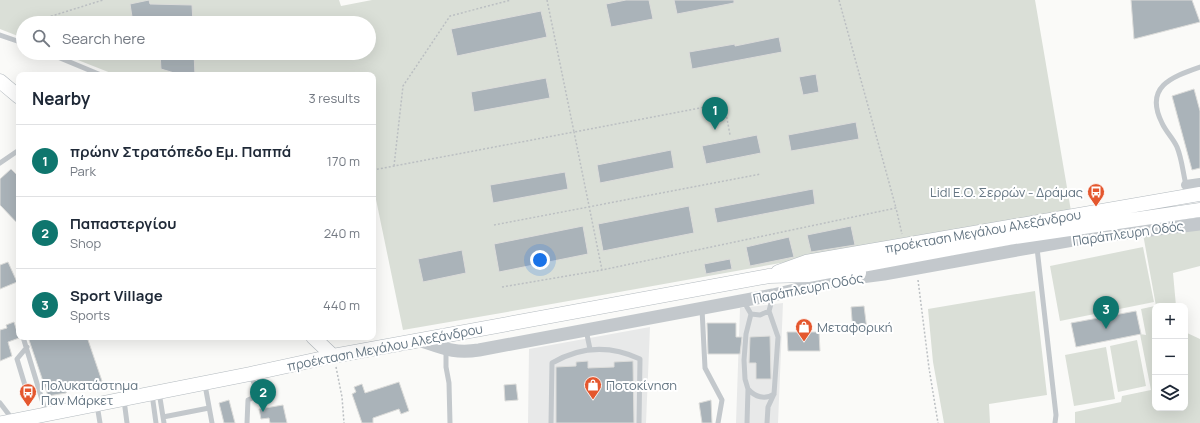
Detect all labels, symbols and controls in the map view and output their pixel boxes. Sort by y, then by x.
search box [16,16,376,60]
icon: search [30,27,52,49]
text: Search here [62,28,145,49]
text: Nearby [32,87,90,110]
text: 3 results [308,89,360,107]
pin: 1 [702,97,728,130]
text: πρώην Στρατόπεδο Εμ. Παππά [70,141,291,162]
text: 1 [42,152,48,170]
text: 170 m [327,152,360,170]
text: Park [70,162,96,180]
bus stop icon: Lidl Ε.Ο. Σερρών - Δράμας [1086,182,1106,207]
place label: Lidl Ε.Ο. Σερρών - Δράμας [930,183,1083,201]
street label: προέκταση Μεγάλου Αλεξάνδρου [884,205,1082,257]
text: Παπαστεργίου [70,213,177,234]
street label: Παράπλευρη Οδός [1071,216,1185,250]
text: 2 [41,224,49,242]
text: 240 m [324,224,360,242]
text: Shop [70,234,101,252]
your location [530,250,550,270]
street label: Παράπλευρη Οδός [751,268,865,308]
text: Sport Village [70,285,163,306]
text: 3 [41,296,49,314]
text: 440 m [323,296,360,314]
pin: 3 [1093,296,1119,329]
map controls [1152,303,1188,411]
button: + [1152,303,1188,339]
text: Sports [70,306,110,324]
shop icon: Μεταφορική [794,317,814,342]
place label: Μεταφορική [817,318,893,336]
street label: προέκταση Μεγάλου Αλεξάνδρου [286,319,484,375]
button: − [1152,339,1188,375]
shop icon: Ποτοκίνηση [583,375,603,400]
button: layers [1152,375,1188,411]
place label: Πολυκατάστημα Παν Μάρκετ [41,376,138,409]
place label: Ποτοκίνηση [606,376,677,394]
pin: 2 [250,379,276,412]
bus stop icon: Πολυκατάστημα Παν Μάρκετ [18,382,38,407]

